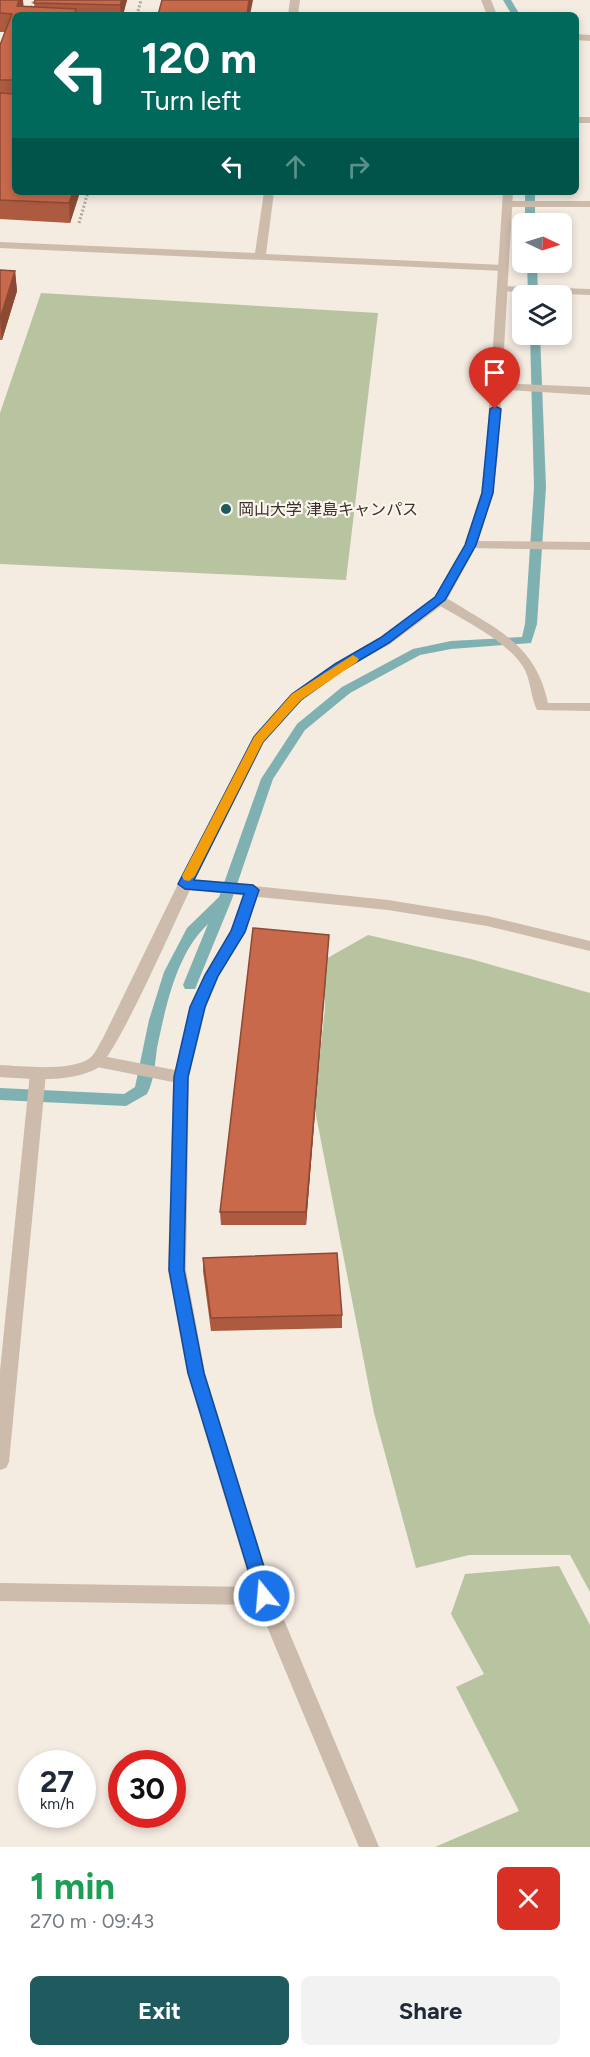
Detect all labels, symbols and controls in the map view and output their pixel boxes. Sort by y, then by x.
text: 120 m [141,33,257,84]
icon: left [42,36,120,114]
text: Turn left [141,84,241,117]
icon: left [216,150,249,183]
icon: ahead [279,150,312,183]
icon: right [342,150,375,183]
north arrow [512,213,572,273]
map controls [512,213,572,345]
button: layers [512,285,572,345]
pin [469,347,520,409]
icon: arrive [478,356,511,389]
place label: 岡山大学 津島キャンパス [238,500,418,519]
marker: 岡山大学 津島キャンパス [219,502,233,516]
position arrow [232,1564,296,1628]
speed limit sign: 30 [108,1750,186,1828]
text: 27 [40,1763,74,1800]
text: km/h [40,1795,74,1813]
text: 1 min [30,1865,115,1908]
button: close [497,1867,560,1930]
text: 270 m · 09:43 [30,1909,154,1933]
button: Exit [30,1976,289,2045]
button: Share [301,1976,560,2045]

